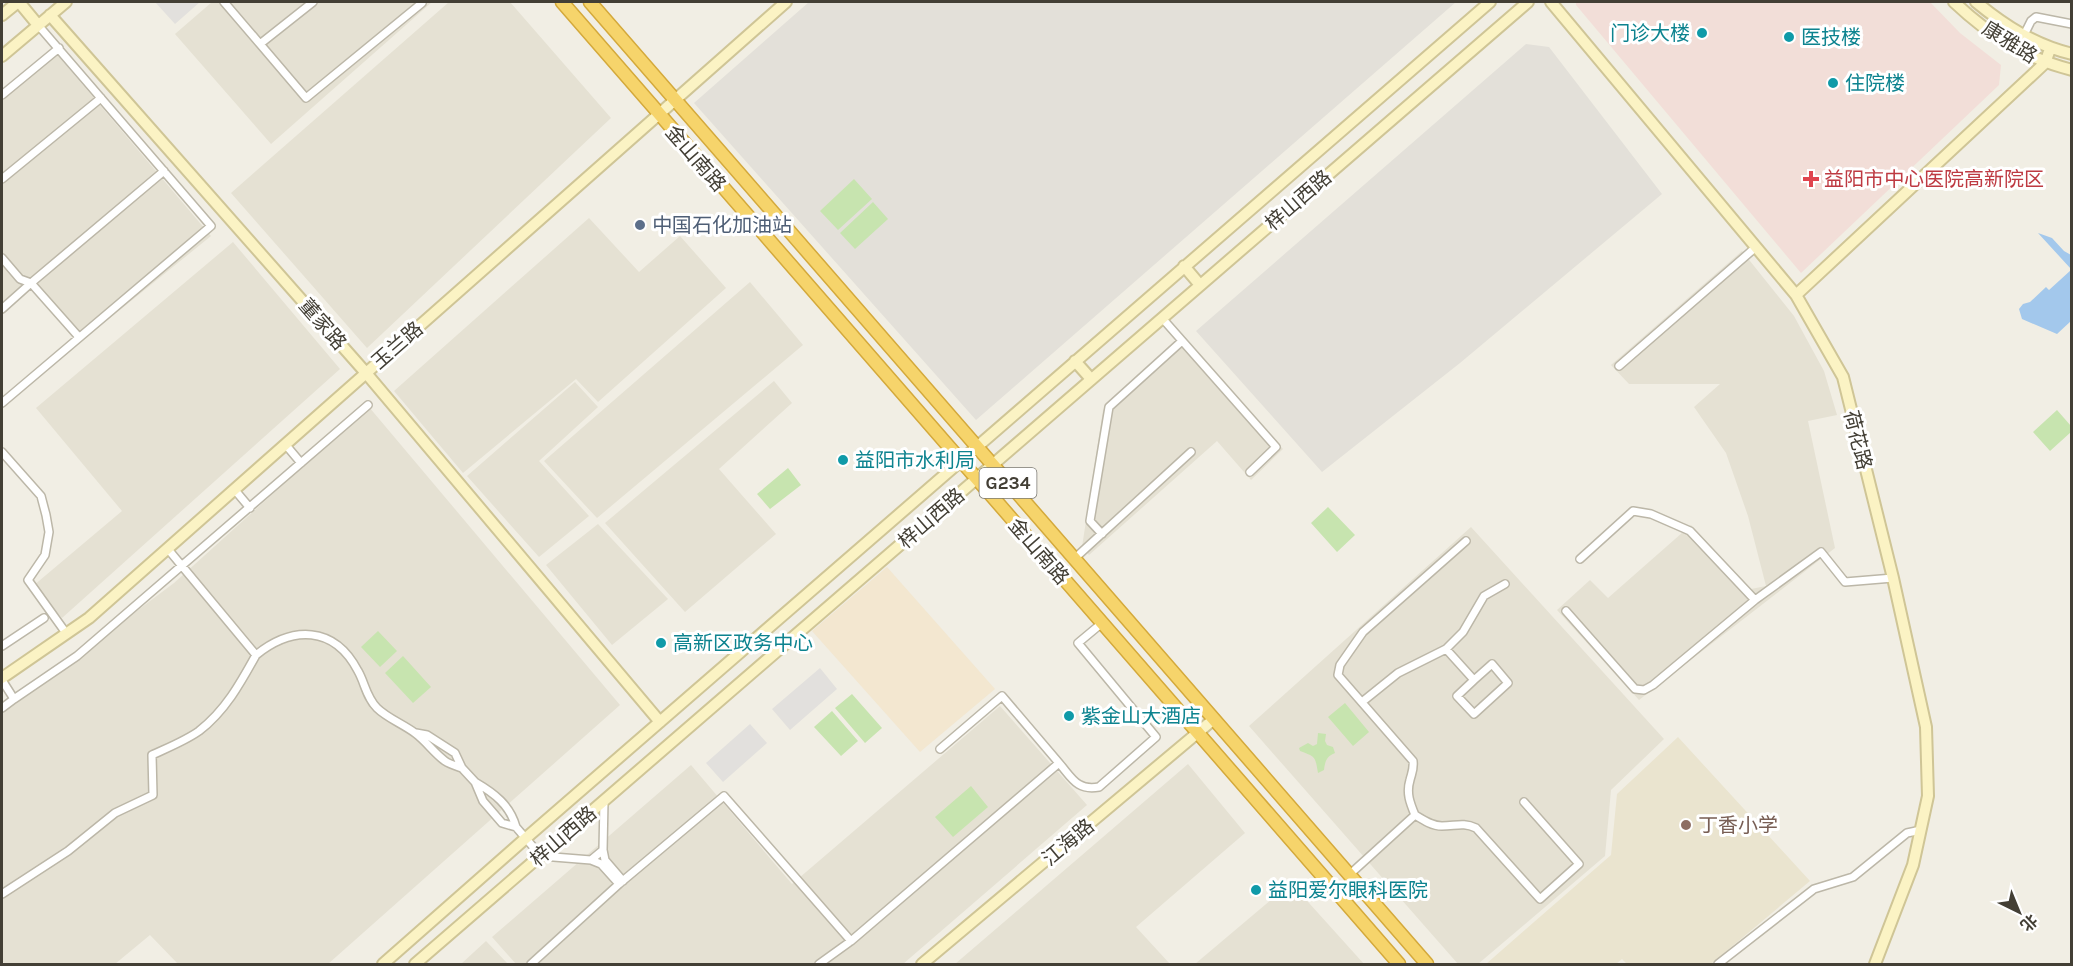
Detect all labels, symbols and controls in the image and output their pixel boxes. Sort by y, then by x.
street label: 康雅路 [1978,17,2041,68]
place label: 门诊大楼 [1610,22,1690,45]
marker: 门诊大楼 [1695,26,1709,40]
place label: 医技楼 [1801,26,1861,49]
marker: 医技楼 [1782,30,1796,44]
place label: 住院楼 [1845,72,1905,95]
marker: 住院楼 [1826,76,1840,90]
street label: 金山南路 [661,121,731,196]
street label: 梓山西路 [1261,165,1336,235]
place label: 益阳市中心医院高新院区 [1824,168,2044,191]
marker: 益阳市中心医院高新院区 [1802,170,1820,188]
place label: 中国石化加油站 [652,214,792,237]
marker: 中国石化加油站 [633,218,647,232]
street label: 董家路 [294,294,351,355]
street label: 玉兰路 [367,317,428,374]
street label: 荷花路 [1839,408,1876,472]
place label: 益阳市水利局 [855,449,975,472]
marker: 益阳市水利局 [836,453,850,467]
road number: G234 [980,468,1036,498]
street label: 梓山西路 [894,483,969,553]
street label: 金山南路 [1004,514,1074,589]
place label: 高新区政务中心 [673,632,813,655]
marker: 高新区政务中心 [654,636,668,650]
place label: 紫金山大酒店 [1081,705,1201,728]
marker: 紫金山大酒店 [1062,709,1076,723]
street label: 梓山西路 [526,801,601,871]
street label: 江海路 [1038,814,1099,870]
place label: 丁香小学 [1698,814,1778,837]
marker: 丁香小学 [1679,818,1693,832]
place label: 益阳爱尔眼科医院 [1268,879,1428,902]
north arrow [1989,882,2049,942]
marker: 益阳爱尔眼科医院 [1249,883,1263,897]
text: 北 [2017,910,2041,935]

